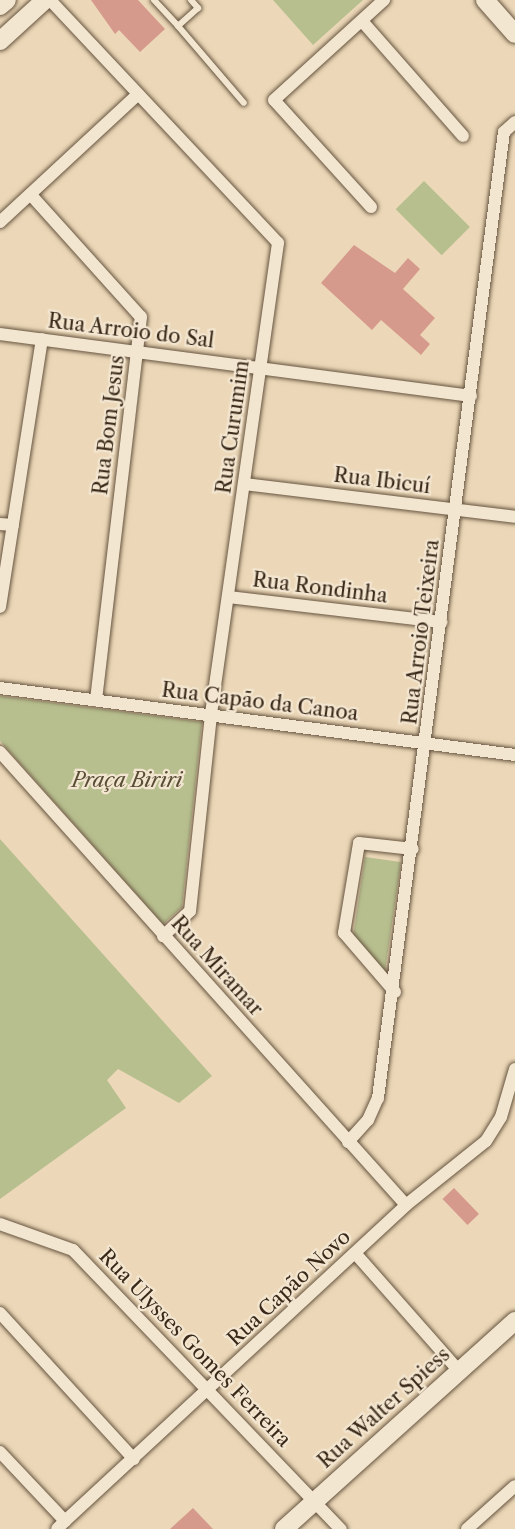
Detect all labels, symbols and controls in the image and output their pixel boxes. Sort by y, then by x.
street label: Rua Arroio do Sal [46,309,216,353]
street label: Rua Bom Jesus [89,354,129,496]
street label: Rua Curumim [212,359,254,495]
street label: Rua Ibicuí [332,463,432,499]
street label: Rua Arroio Teixeira [398,537,444,727]
street label: Rua Rondinha [251,568,389,608]
street label: Rua Capão da Canoa [160,678,360,726]
park label: Praça Biriri [72,768,182,792]
street label: Rua Miramar [166,911,268,1021]
street label: Rua Capão Novo [222,1225,356,1351]
street label: Rua Ulysses Gomes Ferreira [94,1244,296,1452]
street label: Rua Walter Spiess [313,1342,455,1474]

